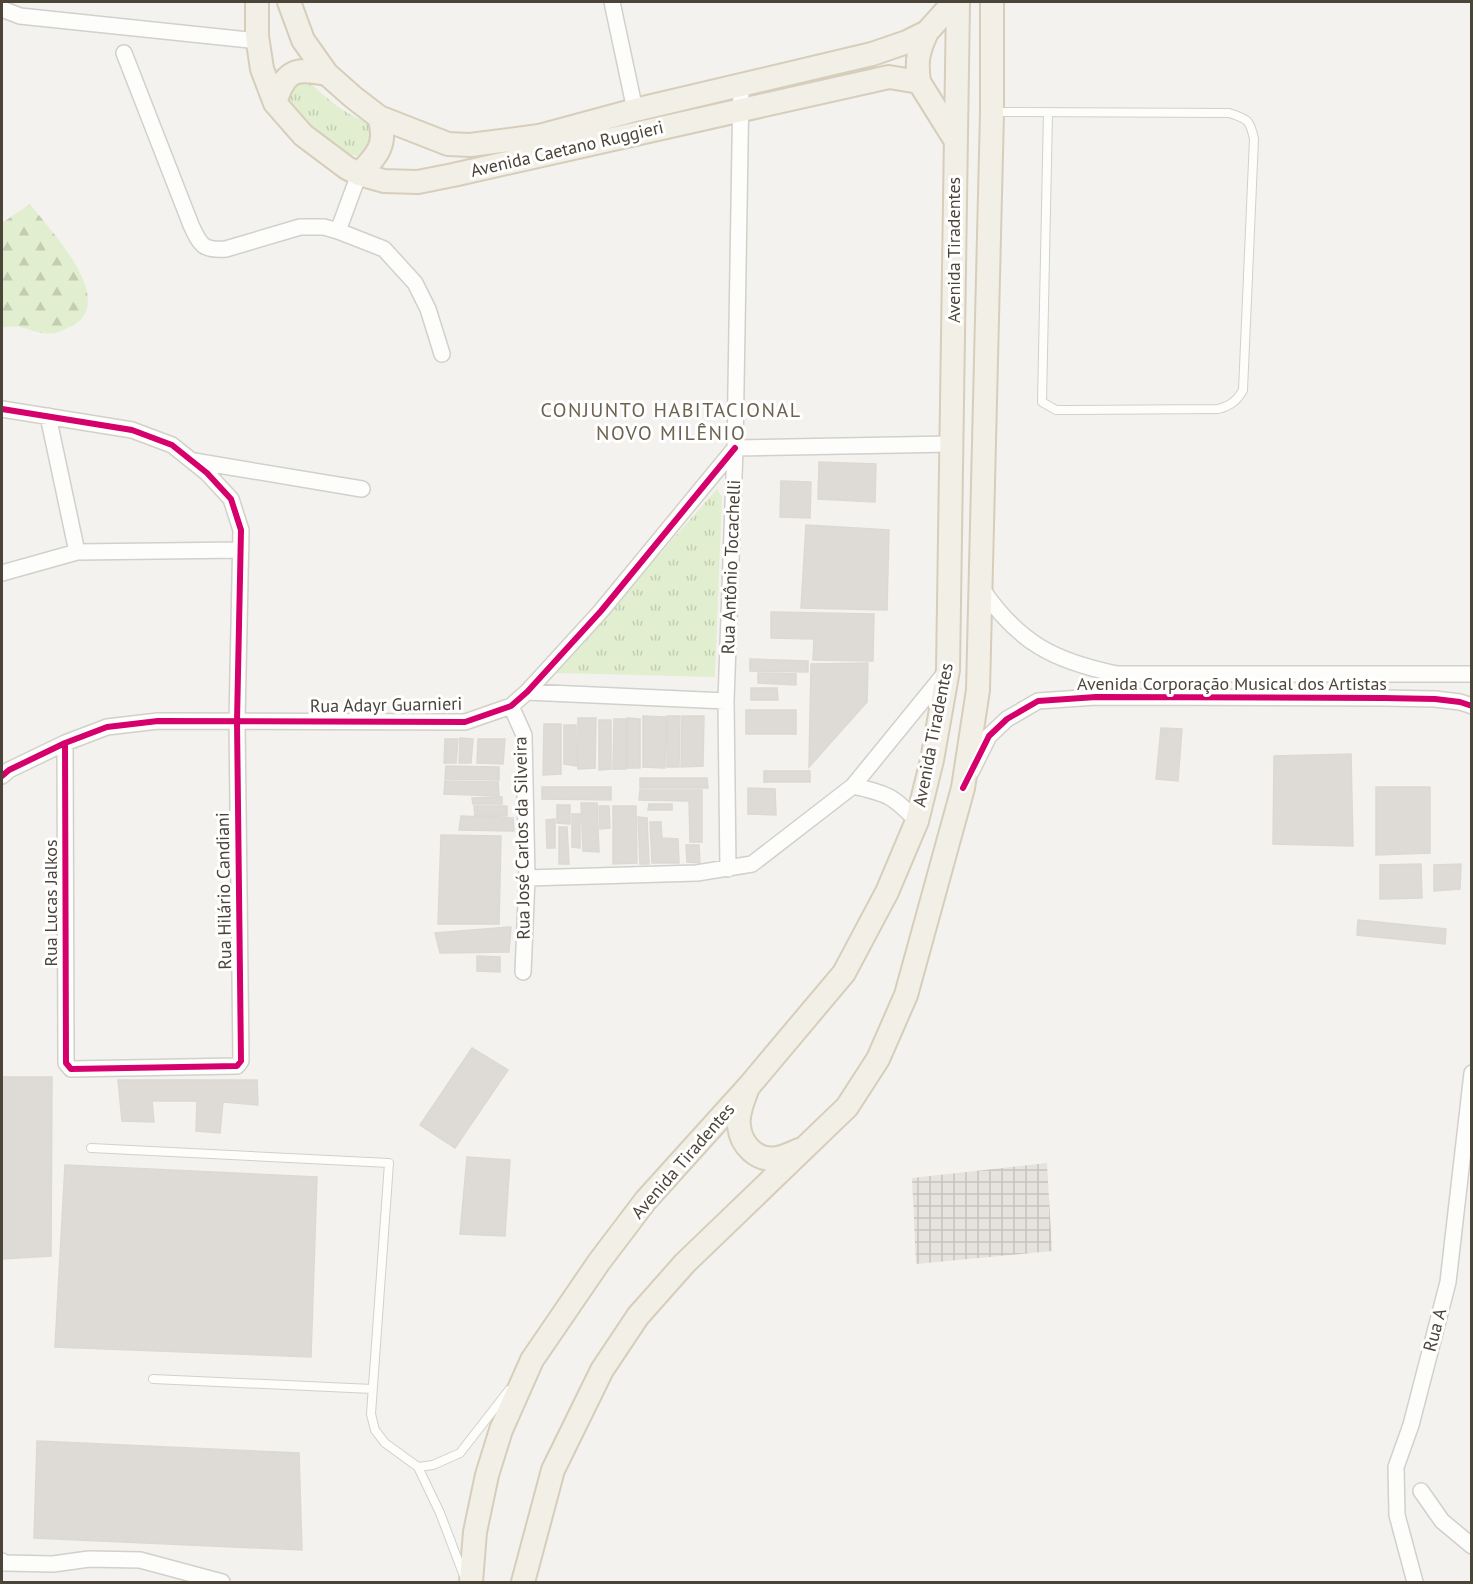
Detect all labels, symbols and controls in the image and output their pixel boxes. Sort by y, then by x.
street label: Avenida Caetano Ruggieri [468,115,666,182]
street label: Avenida Tiradentes [942,177,965,323]
district label: CONJUNTO HABITACIONAL NOVO MILÊNIO [540,397,802,446]
street label: Rua Antônio Tocachelli [716,479,745,655]
street label: Avenida Tiradentes [907,661,958,809]
street label: Avenida Corporação Musical dos Artistas [1077,672,1387,695]
street label: Rua Adayr Guarnieri [310,692,462,717]
street label: Rua José Carlos da Silveira [508,736,535,940]
street label: Rua Hilário Candiani [211,812,236,970]
street label: Rua Lucas Jalkos [39,839,62,967]
street label: Avenida Tiradentes [626,1098,739,1223]
street label: Rua A [1418,1305,1451,1354]

